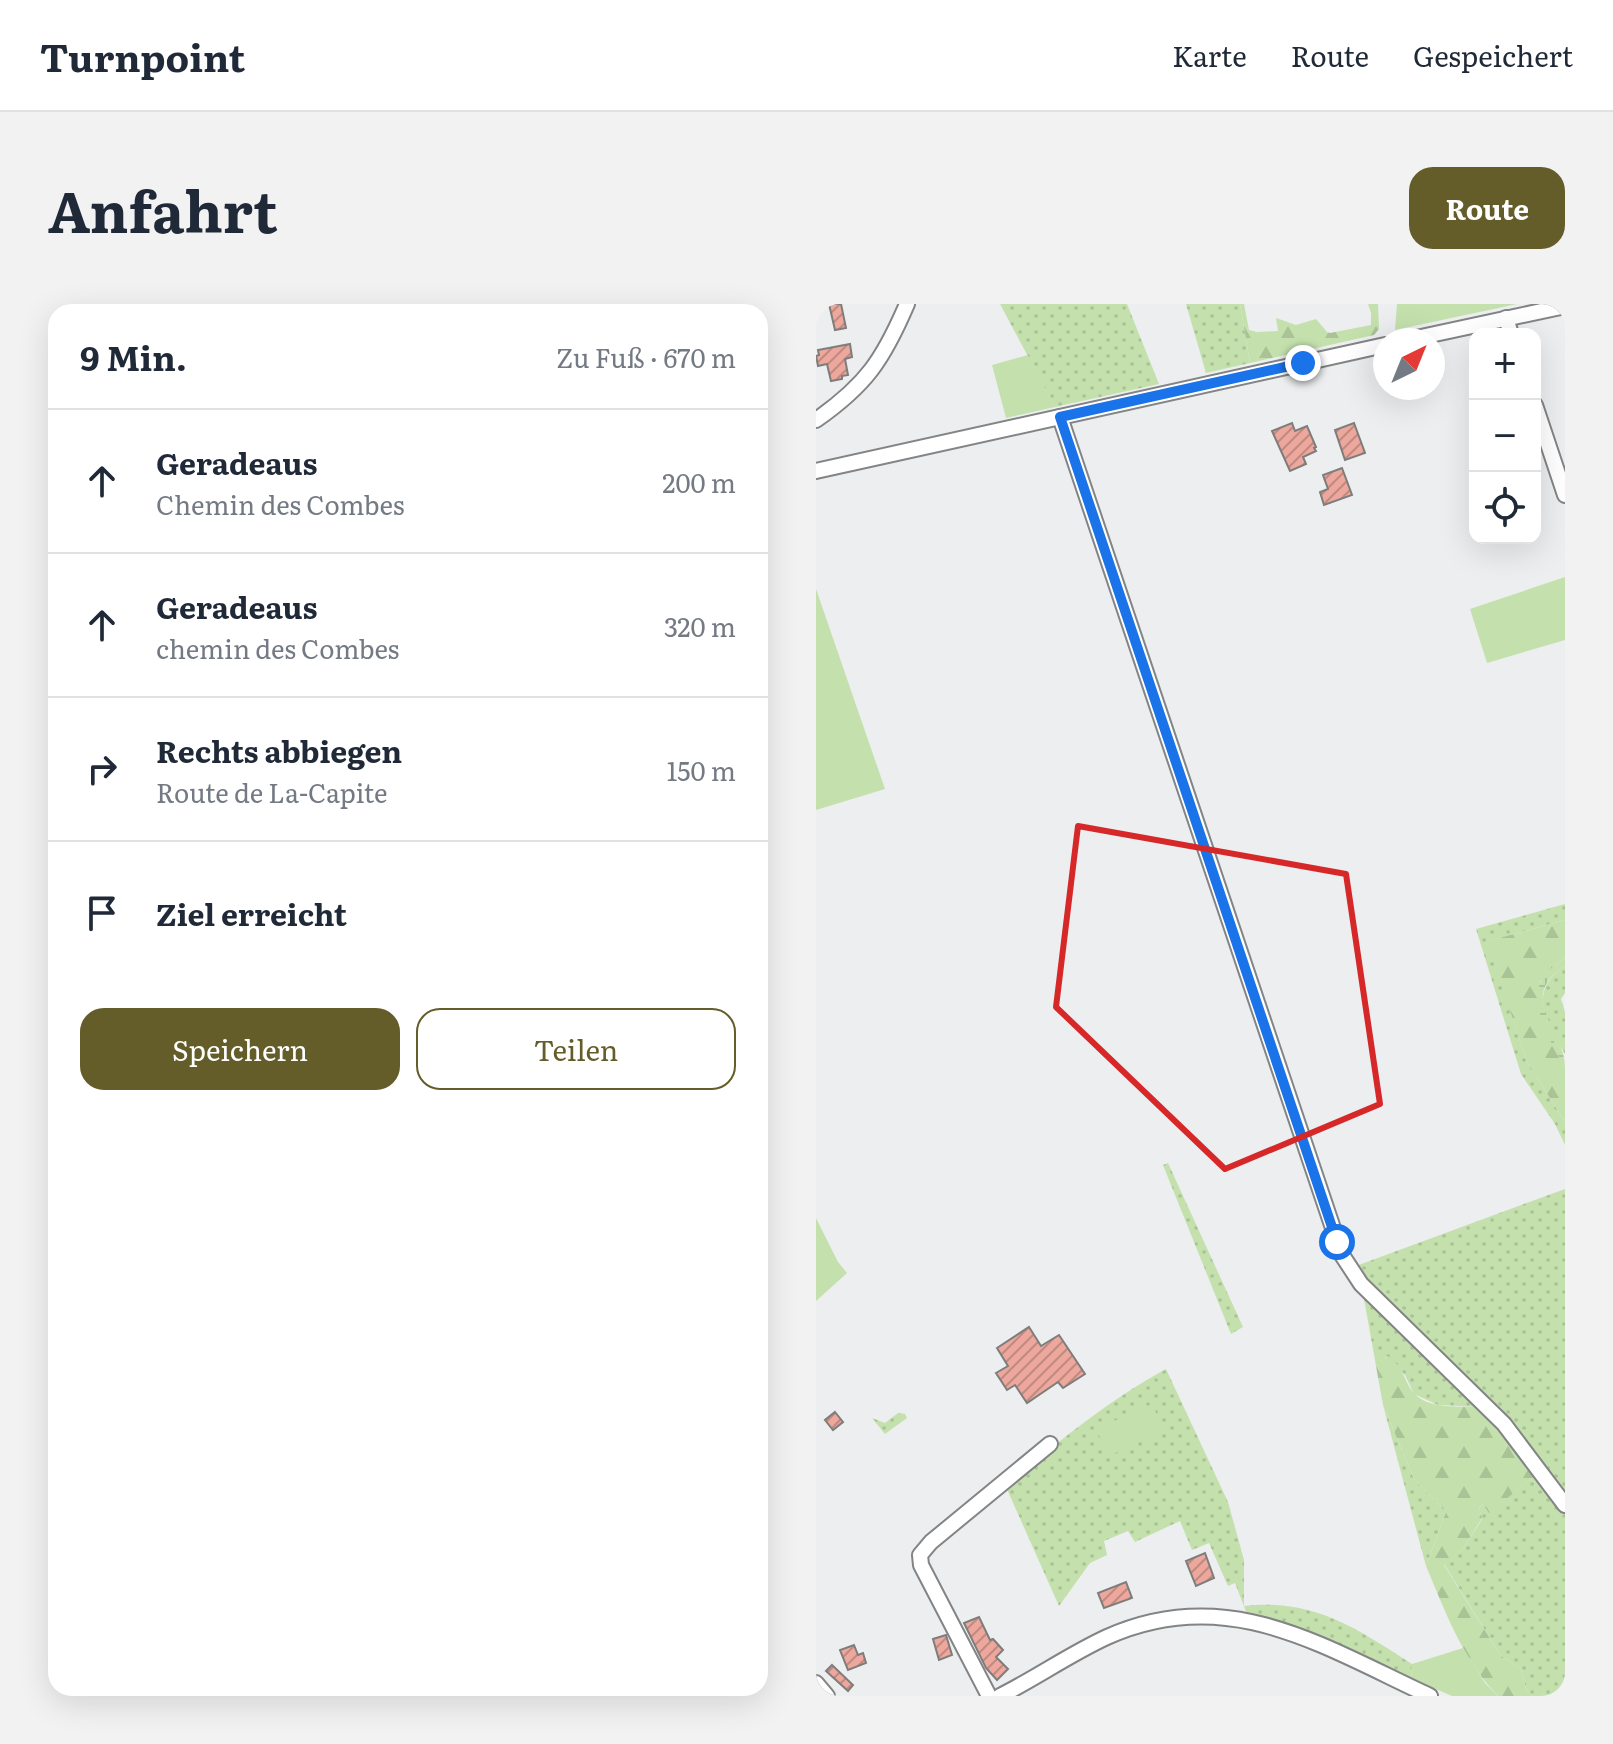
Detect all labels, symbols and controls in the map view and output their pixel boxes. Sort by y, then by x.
text: Turnpoint [40,27,245,84]
text: Karte [1172,34,1247,76]
text: Route [1291,34,1369,76]
text: Gespeichert [1413,34,1573,76]
text: Anfahrt [48,167,278,250]
button: Route [1409,167,1565,249]
north arrow [1373,328,1445,400]
map controls [1469,328,1541,544]
button: + [1469,328,1541,400]
text: 9 Min. [80,331,187,381]
text: Zu Fuß · 670 m [556,337,736,376]
route end [1285,345,1321,381]
button: − [1469,400,1541,472]
text: Geradeaus [156,440,318,484]
icon: ahead [80,459,124,503]
text: 200 m [662,462,736,501]
button: locate [1469,472,1541,544]
text: Chemin des Combes [156,484,404,523]
text: Geradeaus [156,584,318,628]
icon: ahead [80,603,124,647]
text: 320 m [664,606,736,645]
text: chemin des Combes [156,628,399,667]
text: Rechts abbiegen [156,728,402,772]
icon: right [80,747,124,791]
text: 150 m [667,750,736,789]
text: Route de La-Capite [156,772,388,811]
icon: arrive [80,891,124,935]
text: Ziel erreicht [156,891,347,935]
button: Speichern [80,1008,400,1090]
button: Teilen [416,1008,736,1090]
route start [1319,1224,1355,1260]

